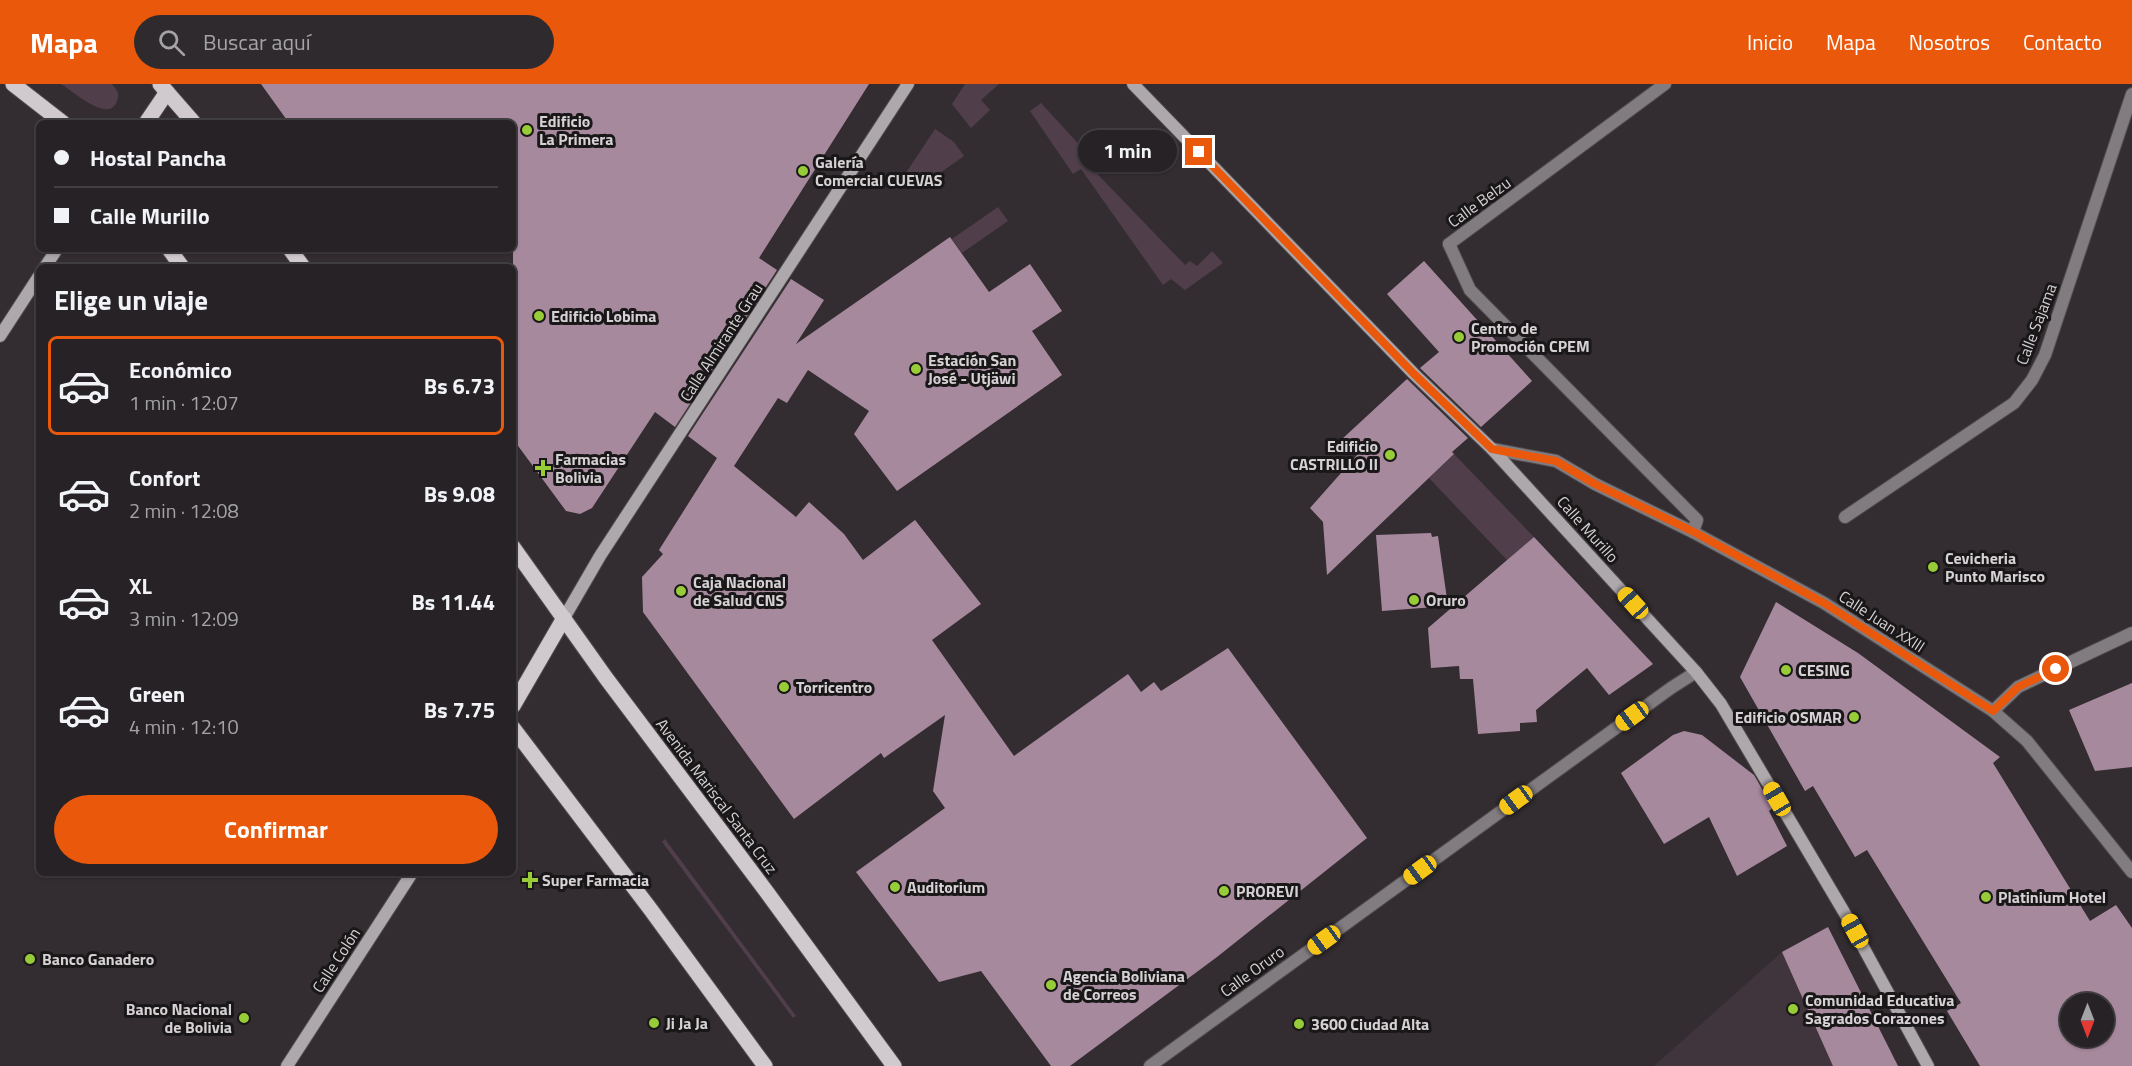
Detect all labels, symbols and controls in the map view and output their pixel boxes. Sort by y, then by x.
search box [134,15,554,69]
text: Mapa [30,21,98,64]
text: Buscar aquí [203,25,311,59]
icon: search [155,26,188,59]
text: Inicio [1747,26,1793,58]
text: Mapa [1826,26,1876,58]
text: Nosotros [1909,26,1990,58]
text: Contacto [2023,26,2102,58]
place label: Edificio La Primera [539,109,613,151]
marker: Edificio La Primera [520,123,534,137]
callout: 1 min [1079,131,1178,173]
text: 1 min [1103,135,1152,166]
route end [1185,138,1212,165]
text: Hostal Pancha [90,141,226,175]
place label: Galería Comercial CUEVAS [815,150,943,192]
marker: Galería Comercial CUEVAS [796,164,810,178]
street label: Calle Belzu [1442,171,1516,233]
text: Calle Murillo [90,199,210,233]
street label: Calle Almirante Grau [674,278,768,406]
text: Elige un viaje [54,279,208,320]
street label: Calle Sajama [2010,280,2062,368]
place label: Edificio Lobima [551,304,656,328]
marker: Edificio Lobima [532,309,546,323]
place label: Centro de Promoción CPEM [1471,316,1590,358]
marker: Centro de Promoción CPEM [1452,330,1466,344]
place label: Estación San José - Utjäwi [928,348,1016,390]
text: Económico [129,353,232,387]
icon: car [57,359,111,413]
marker: Estación San José - Utjäwi [909,362,923,376]
text: Bs 6.73 [424,369,495,403]
text: 1 min · 12:07 [129,387,239,418]
place label: Edificio CASTRILLO II [1290,434,1378,476]
place label: Farmacias Bolivia [555,447,626,489]
marker: Edificio CASTRILLO II [1383,448,1397,462]
text: Confort [129,461,200,495]
marker: Farmacias Bolivia [536,461,550,475]
icon: car [57,467,111,521]
text: Bs 9.08 [424,477,495,511]
street label: Calle Murillo [1551,490,1625,568]
text: 2 min · 12:08 [129,495,239,526]
place label: Cevicheria Punto Marisco [1945,546,2045,588]
marker: Cevicheria Punto Marisco [1926,560,1940,574]
text: XL [129,569,152,603]
place label: Caja Nacional de Salud CNS [693,570,786,612]
icon: car [57,575,111,629]
marker: Caja Nacional de Salud CNS [674,584,688,598]
car [1614,584,1652,622]
street label: Calle Juan XXIII [1834,584,1930,658]
text: Bs 11.44 [411,585,495,619]
place label: Oruro [1426,588,1466,612]
marker: Oruro [1407,593,1421,607]
text: 3 min · 12:09 [129,603,239,634]
route start [2042,655,2069,682]
place label: CESING [1798,658,1850,682]
marker: CESING [1779,663,1793,677]
place label: Torricentro [796,675,872,699]
text: Green [129,677,185,711]
marker: Torricentro [777,680,791,694]
icon: car [57,683,111,737]
text: Bs 7.75 [424,693,495,727]
car [1612,698,1652,734]
place label: Edificio OSMAR [1735,705,1842,729]
marker: Edificio OSMAR [1847,710,1861,724]
text: 4 min · 12:10 [129,711,239,742]
street label: Avenida Mariscal Santa Cruz [650,713,784,879]
car [1760,779,1794,819]
car [1496,782,1536,818]
button: Confirmar [54,795,498,864]
car [1400,852,1440,888]
place label: Super Farmacia [542,868,649,892]
marker: Super Farmacia [523,873,537,887]
place label: Auditorium [907,875,985,899]
place label: PROREVI [1236,879,1299,903]
marker: Auditorium [888,880,902,894]
marker: PROREVI [1217,884,1231,898]
place label: Platinium Hotel [1998,885,2106,909]
marker: Platinium Hotel [1979,890,1993,904]
car [1838,911,1872,951]
car [1304,922,1344,958]
street label: Calle Colón [306,923,366,997]
street label: Calle Oruro [1215,940,1289,1002]
place label: Banco Ganadero [42,947,154,971]
marker: Banco Ganadero [23,952,37,966]
place label: Agencia Boliviana de Correos [1063,964,1185,1006]
marker: Agencia Boliviana de Correos [1044,978,1058,992]
place label: Comunidad Educativa Sagrados Corazones [1805,988,1954,1030]
north arrow [2060,993,2114,1047]
map controls [2060,993,2114,1047]
place label: Banco Nacional de Bolivia [126,997,232,1039]
marker: Comunidad Educativa Sagrados Corazones [1786,1002,1800,1016]
marker: Banco Nacional de Bolivia [237,1011,251,1025]
place label: Ji Ja Ja [666,1011,708,1035]
place label: 3600 Ciudad Alta [1311,1012,1429,1036]
marker: Ji Ja Ja [647,1016,661,1030]
marker: 3600 Ciudad Alta [1292,1017,1306,1031]

